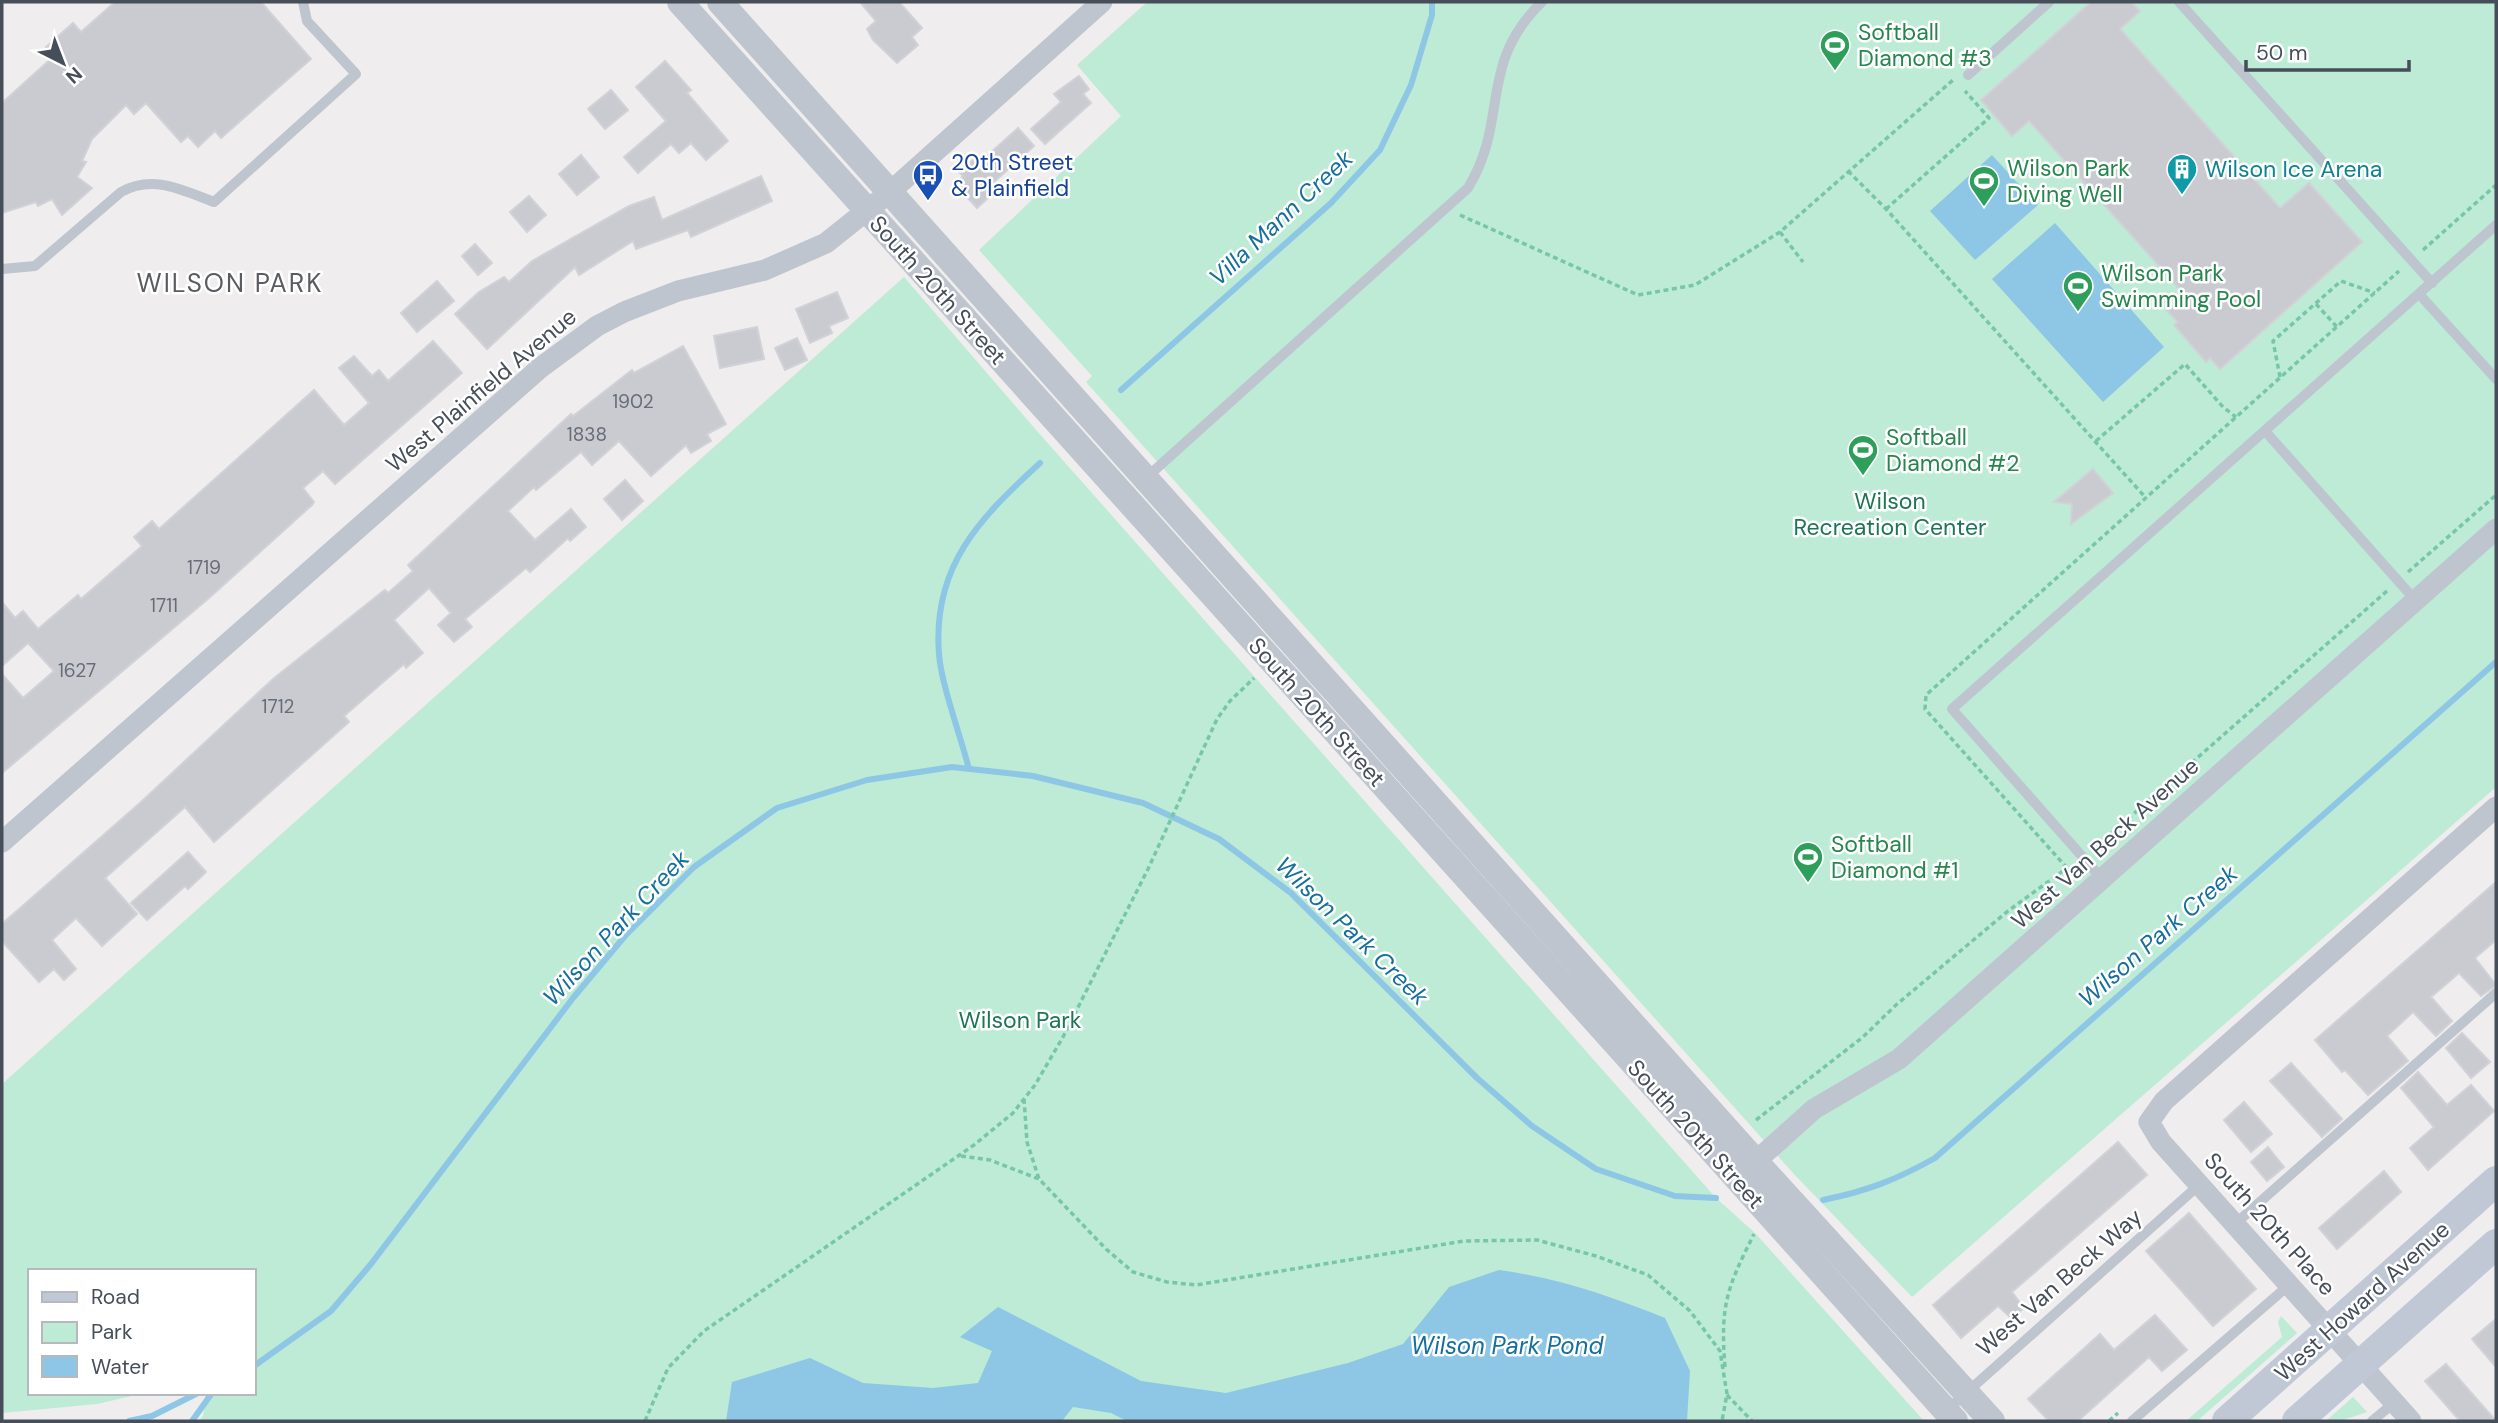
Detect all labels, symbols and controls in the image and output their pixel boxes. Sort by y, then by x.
place label: Softball Diamond #3 [1858,17,1992,73]
north arrow [28,28,98,98]
sports icon: Softball Diamond #3 [1818,28,1852,72]
scale bar [2246,28,2409,72]
text: 50 m [2256,39,2307,67]
text: N [61,61,88,89]
water label: Villa Mann Creek [1202,142,1360,292]
place label: 20th Street & Plainfield [951,147,1073,203]
building icon: Wilson Ice Arena [2165,152,2199,196]
place label: Wilson Park Diving Well [2007,153,2130,209]
place label: Wilson Ice Arena [2205,154,2382,184]
bus stop icon: 20th Street & Plainfield [911,158,945,202]
sports icon: Wilson Park Diving Well [1967,164,2001,208]
street label: South 20th Street [863,209,1013,371]
place label: Wilson Park Swimming Pool [2101,258,2261,314]
district label: WILSON PARK [137,266,323,300]
sports icon: Wilson Park Swimming Pool [2061,269,2095,313]
street label: West Plainfield Avenue [379,301,583,479]
house number: 1902 [612,389,654,414]
house number: 1838 [567,422,607,447]
place label: Softball Diamond #2 [1886,422,2019,478]
sports icon: Softball Diamond #2 [1846,433,1880,477]
park label: Wilson Recreation Center [1793,486,1987,542]
house number: 1719 [187,555,221,580]
house number: 1711 [150,593,178,618]
street label: South 20th Street [1242,631,1392,793]
house number: 1627 [58,658,96,683]
house number: 1712 [261,694,295,719]
street label: West Van Beck Avenue [2005,751,2205,935]
place label: Softball Diamond #1 [1831,829,1958,885]
sports icon: Softball Diamond #1 [1791,840,1825,884]
water label: Wilson Park Creek [536,843,696,1012]
water label: Wilson Park Creek [1269,849,1436,1012]
water label: Wilson Park Creek [2071,857,2244,1013]
park label: Wilson Park [959,1005,1082,1035]
street label: South 20th Street [1621,1053,1771,1215]
street label: South 20th Place [2198,1146,2342,1302]
street label: West Van Beck Way [1970,1202,2148,1362]
street label: West Howard Avenue [2268,1214,2456,1388]
legend [28,1269,256,1395]
text: Road [91,1283,140,1311]
text: Park [91,1318,133,1346]
water label: Wilson Park Pond [1411,1330,1604,1361]
text: Water [91,1353,149,1381]

